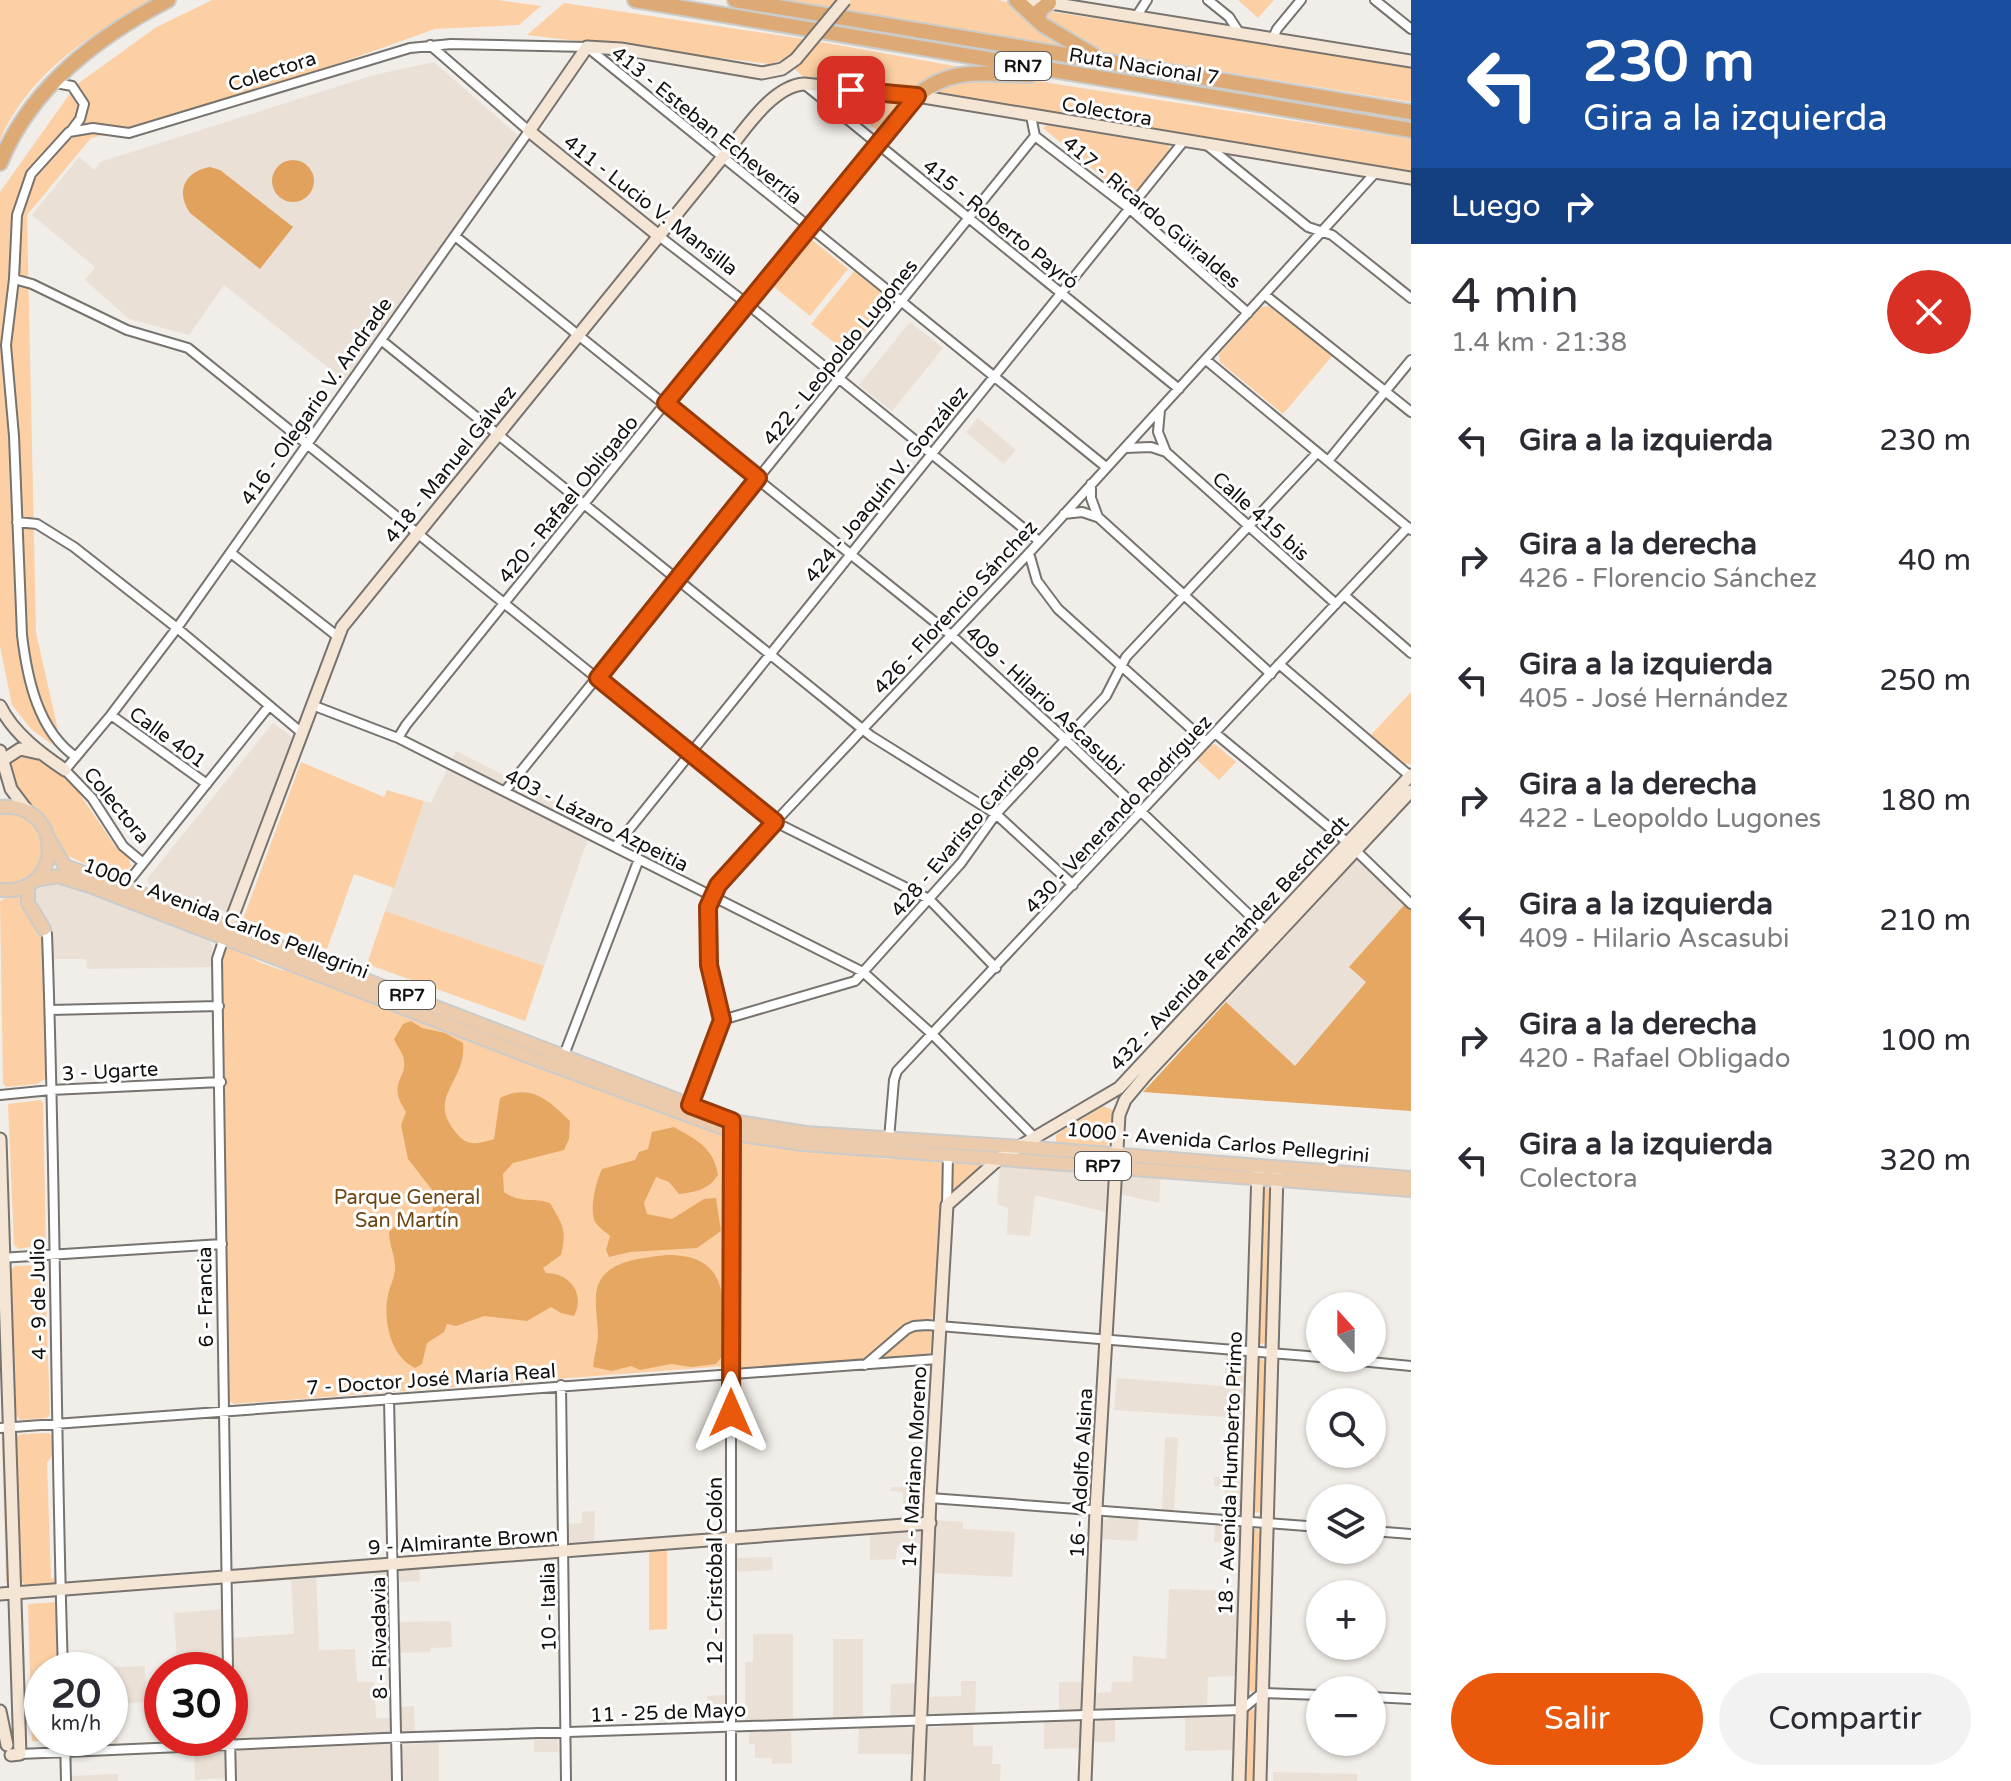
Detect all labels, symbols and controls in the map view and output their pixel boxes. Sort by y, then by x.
text: 230 m [1583,29,1754,96]
icon: left [1451,32,1555,136]
street label: 413 - Esteban Echeverría [606,41,807,210]
street label: Ruta Nacional 7 [1067,43,1221,91]
street label: Colectora [225,46,319,97]
road number: RN7 [995,52,1051,80]
pin [817,56,885,124]
icon: arrive [829,68,873,112]
street label: Colectora [1060,92,1154,132]
text: Gira a la izquierda [1583,97,1888,140]
street label: 411 - Lucio V. Mansilla [559,130,742,281]
street label: 417 - Ricardo Güiraldes [1058,131,1245,294]
street label: 415 - Roberto Payró [918,155,1083,295]
icon: right [1557,184,1601,228]
text: Luego [1451,188,1541,225]
street label: 422 - Leopoldo Lugones [758,255,923,451]
text: 4 min [1451,268,1579,326]
button: close [1887,270,1971,354]
street label: 416 - Olegario V. Andrade [236,293,398,510]
text: 1.4 km · 21:38 [1451,327,1627,358]
street label: 418 - Manuel Gálvez [380,381,522,548]
street label: 424 - Joaquín V. González [800,381,974,588]
street label: 420 - Rafael Obligado [494,411,644,588]
icon: left [1451,418,1495,462]
text: Gira a la izquierda [1519,422,1773,459]
text: 230 m [1879,422,1971,459]
street label: Calle 415 bis [1207,467,1314,566]
street label: 426 - Florencio Sánchez [869,516,1043,700]
text: Gira a la derecha [1519,526,1757,563]
icon: right [1451,538,1495,582]
text: 40 m [1898,542,1971,579]
text: 426 - Florencio Sánchez [1519,563,1817,594]
street label: 409 - Hilario Ascasubi [960,621,1129,780]
text: Gira a la izquierda [1519,646,1773,683]
icon: left [1451,658,1495,702]
text: 250 m [1879,662,1971,699]
text: 405 - José Hernández [1519,683,1788,714]
street label: Calle 401 [124,702,211,774]
street label: 430 - Venerando Rodríguez [1020,710,1217,919]
street label: 428 - Evaristo Carriego [886,739,1045,922]
street label: Colectora [78,763,154,849]
street label: 403 - Lázaro Azpeitia [501,764,692,878]
text: Gira a la derecha [1519,766,1757,803]
icon: right [1451,778,1495,822]
text: 180 m [1879,782,1971,819]
text: 422 - Leopoldo Lugones [1519,803,1821,834]
street label: 432 - Avenida Fernández Beschtedt [1105,811,1355,1076]
street label: 1000 - Avenida Carlos Pellegrini [79,853,372,985]
text: Gira a la izquierda [1519,886,1773,923]
icon: left [1451,898,1495,942]
text: 210 m [1879,902,1971,939]
text: 409 - Hilario Ascasubi [1519,923,1790,954]
road number: RP7 [379,981,435,1009]
text: Gira a la derecha [1519,1006,1757,1043]
icon: right [1451,1018,1495,1062]
text: 100 m [1879,1022,1971,1059]
text: 420 - Rafael Obligado [1519,1043,1790,1074]
street label: 3 - Ugarte [61,1057,159,1087]
street label: 1000 - Avenida Carlos Pellegrini [1065,1118,1370,1168]
text: Gira a la izquierda [1519,1126,1773,1163]
icon: left [1451,1138,1495,1182]
text: 320 m [1879,1142,1971,1179]
road number: RP7 [1075,1152,1131,1180]
text: Colectora [1519,1163,1638,1194]
park label: Parque General San Martín [334,1186,480,1233]
street label: 4 - 9 de Julio [26,1238,52,1360]
street label: 6 - Francia [193,1246,219,1348]
north arrow [1306,1292,1386,1372]
map controls [1306,1292,1386,1756]
street label: 18 - Avenida Humberto Primo [1214,1331,1248,1615]
street label: 7 - Doctor José María Real [305,1359,557,1401]
street label: 14 - Mariano Moreno [898,1366,932,1568]
position arrow [689,1371,773,1455]
street label: 16 - Adolfo Alsina [1066,1387,1098,1559]
button: search [1306,1388,1386,1468]
street label: 12 - Cristóbal Colón [704,1477,728,1665]
button: layers [1306,1484,1386,1564]
street label: 9 - Almirante Brown [367,1523,559,1561]
street label: 10 - Italia [536,1562,562,1652]
street label: 8 - Rivadavia [367,1577,393,1699]
button: + [1306,1580,1386,1660]
speed limit sign: 30 [144,1652,248,1756]
text: 20 [51,1670,101,1718]
button: Salir [1451,1673,1703,1765]
button: Compartir [1719,1673,1971,1765]
button: − [1306,1676,1386,1756]
street label: 11 - 25 de Mayo [590,1698,747,1728]
text: km/h [51,1712,101,1736]

